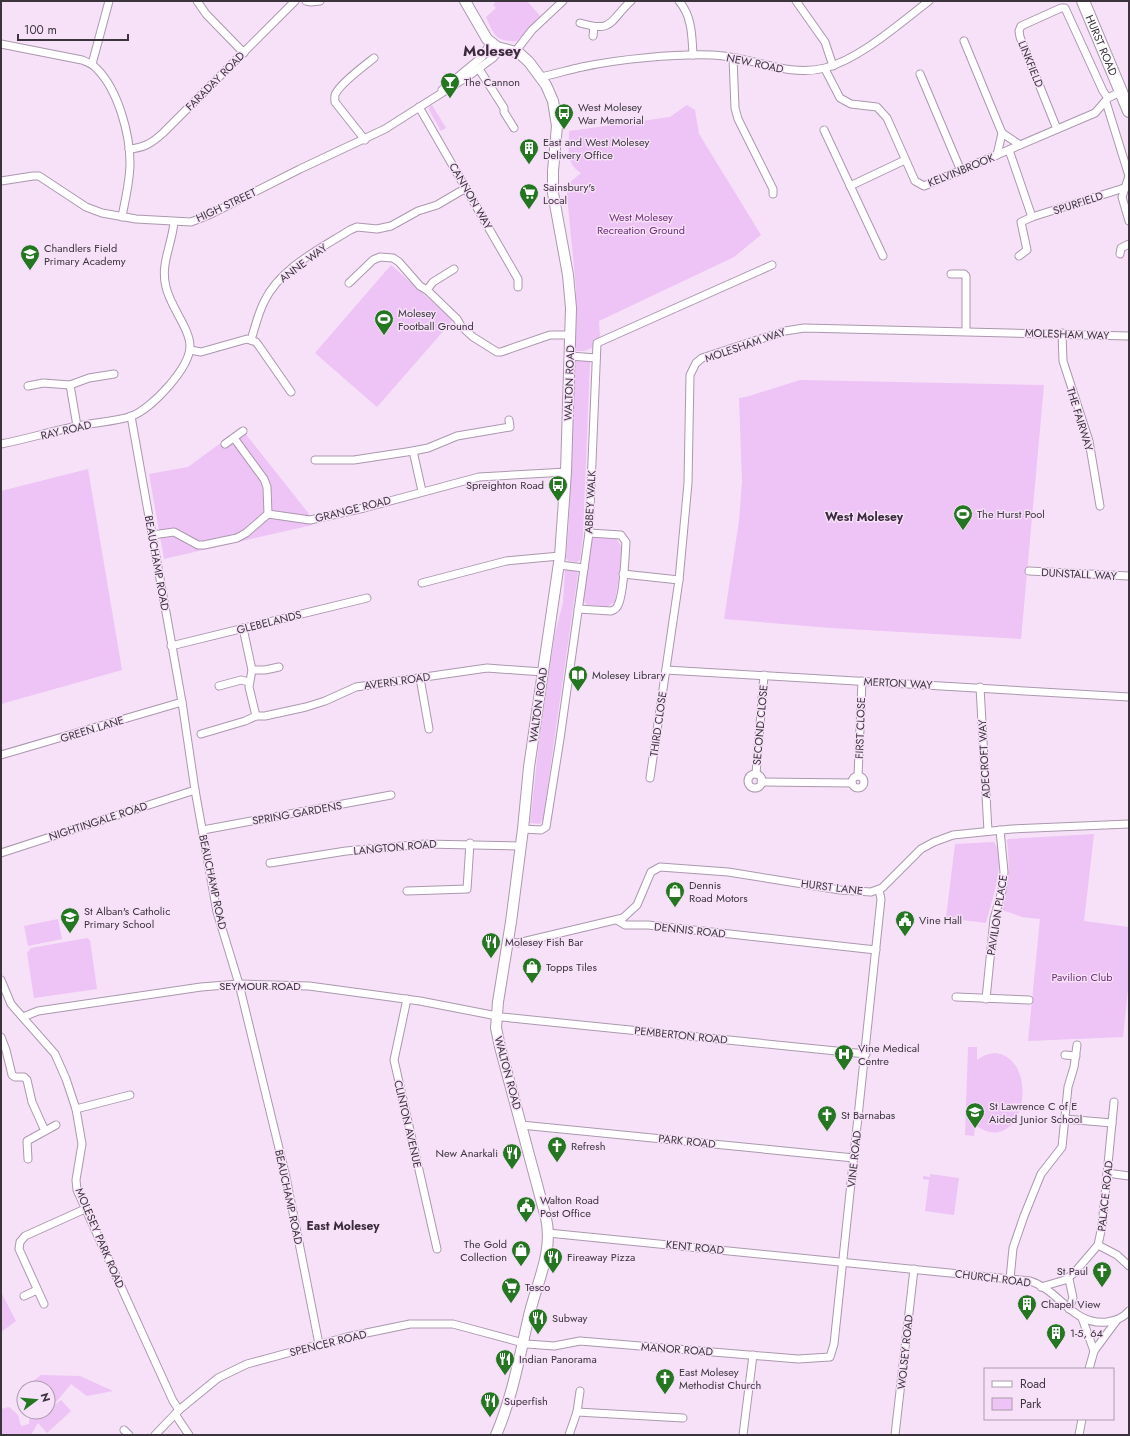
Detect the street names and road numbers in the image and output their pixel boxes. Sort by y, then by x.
street label: HURST ROAD [1082,12,1122,79]
street label: LINKFIELD [1014,38,1048,90]
street label: FARADAY ROAD [182,47,249,114]
street label: NEW ROAD [725,49,786,77]
street label: KELVINBROOK [925,149,997,191]
street label: CANNON WAY [445,160,497,233]
street label: HIGH STREET [193,184,259,226]
street label: SPURFIELD [1051,187,1106,219]
street label: ANNE WAY [276,239,331,286]
street label: MOLESHAM WAY [702,323,788,366]
street label: MOLESHAM WAY [1025,325,1110,343]
street label: WALTON ROAD [560,344,578,421]
street label: THE FAIRWAY [1063,385,1097,454]
street label: RAY ROAD [39,416,93,444]
street label: ABBEY WALK [580,469,600,534]
street label: GRANGE ROAD [313,492,393,526]
street label: BEAUCHAMP ROAD [141,514,173,612]
street label: DUNSTALL WAY [1041,564,1118,584]
street label: GLEBELANDS [235,606,303,638]
street label: WALTON ROAD [525,666,551,744]
street label: AVERN ROAD [363,668,432,694]
street label: MERTON WAY [863,673,934,693]
street label: SECOND CLOSE [749,684,771,766]
street label: THIRD CLOSE [646,690,670,758]
street label: FIRST CLOSE [851,697,869,759]
street label: GREEN LANE [58,712,126,746]
street label: ADECROFT WAY [974,718,994,799]
street label: NIGHTINGALE ROAD [47,797,150,845]
street label: SPRING GARDENS [251,797,343,829]
street label: BEAUCHAMP ROAD [195,833,231,931]
street label: LANGTON ROAD [353,835,438,859]
street label: PAVILION PLACE [983,874,1011,956]
street label: HURST LANE [800,875,864,899]
street label: DENNIS ROAD [653,918,727,942]
street label: SEYMOUR ROAD [219,978,301,994]
street label: PEMBERTON ROAD [634,1022,729,1048]
street label: WALTON ROAD [490,1034,526,1112]
street label: CLINTON AVENUE [390,1078,426,1170]
street label: VINE ROAD [843,1129,865,1188]
street label: PARK ROAD [658,1130,717,1152]
street label: BEAUCHAMP ROAD [271,1148,307,1246]
street label: PALACE ROAD [1093,1159,1117,1232]
street label: MOLESEY PARK ROAD [72,1185,129,1291]
street label: KENT ROAD [665,1236,725,1258]
street label: CHURCH ROAD [954,1265,1032,1291]
street label: WOLSEY ROAD [893,1313,917,1390]
street label: SPENCER ROAD [288,1326,369,1360]
street label: MANOR ROAD [640,1339,714,1360]

